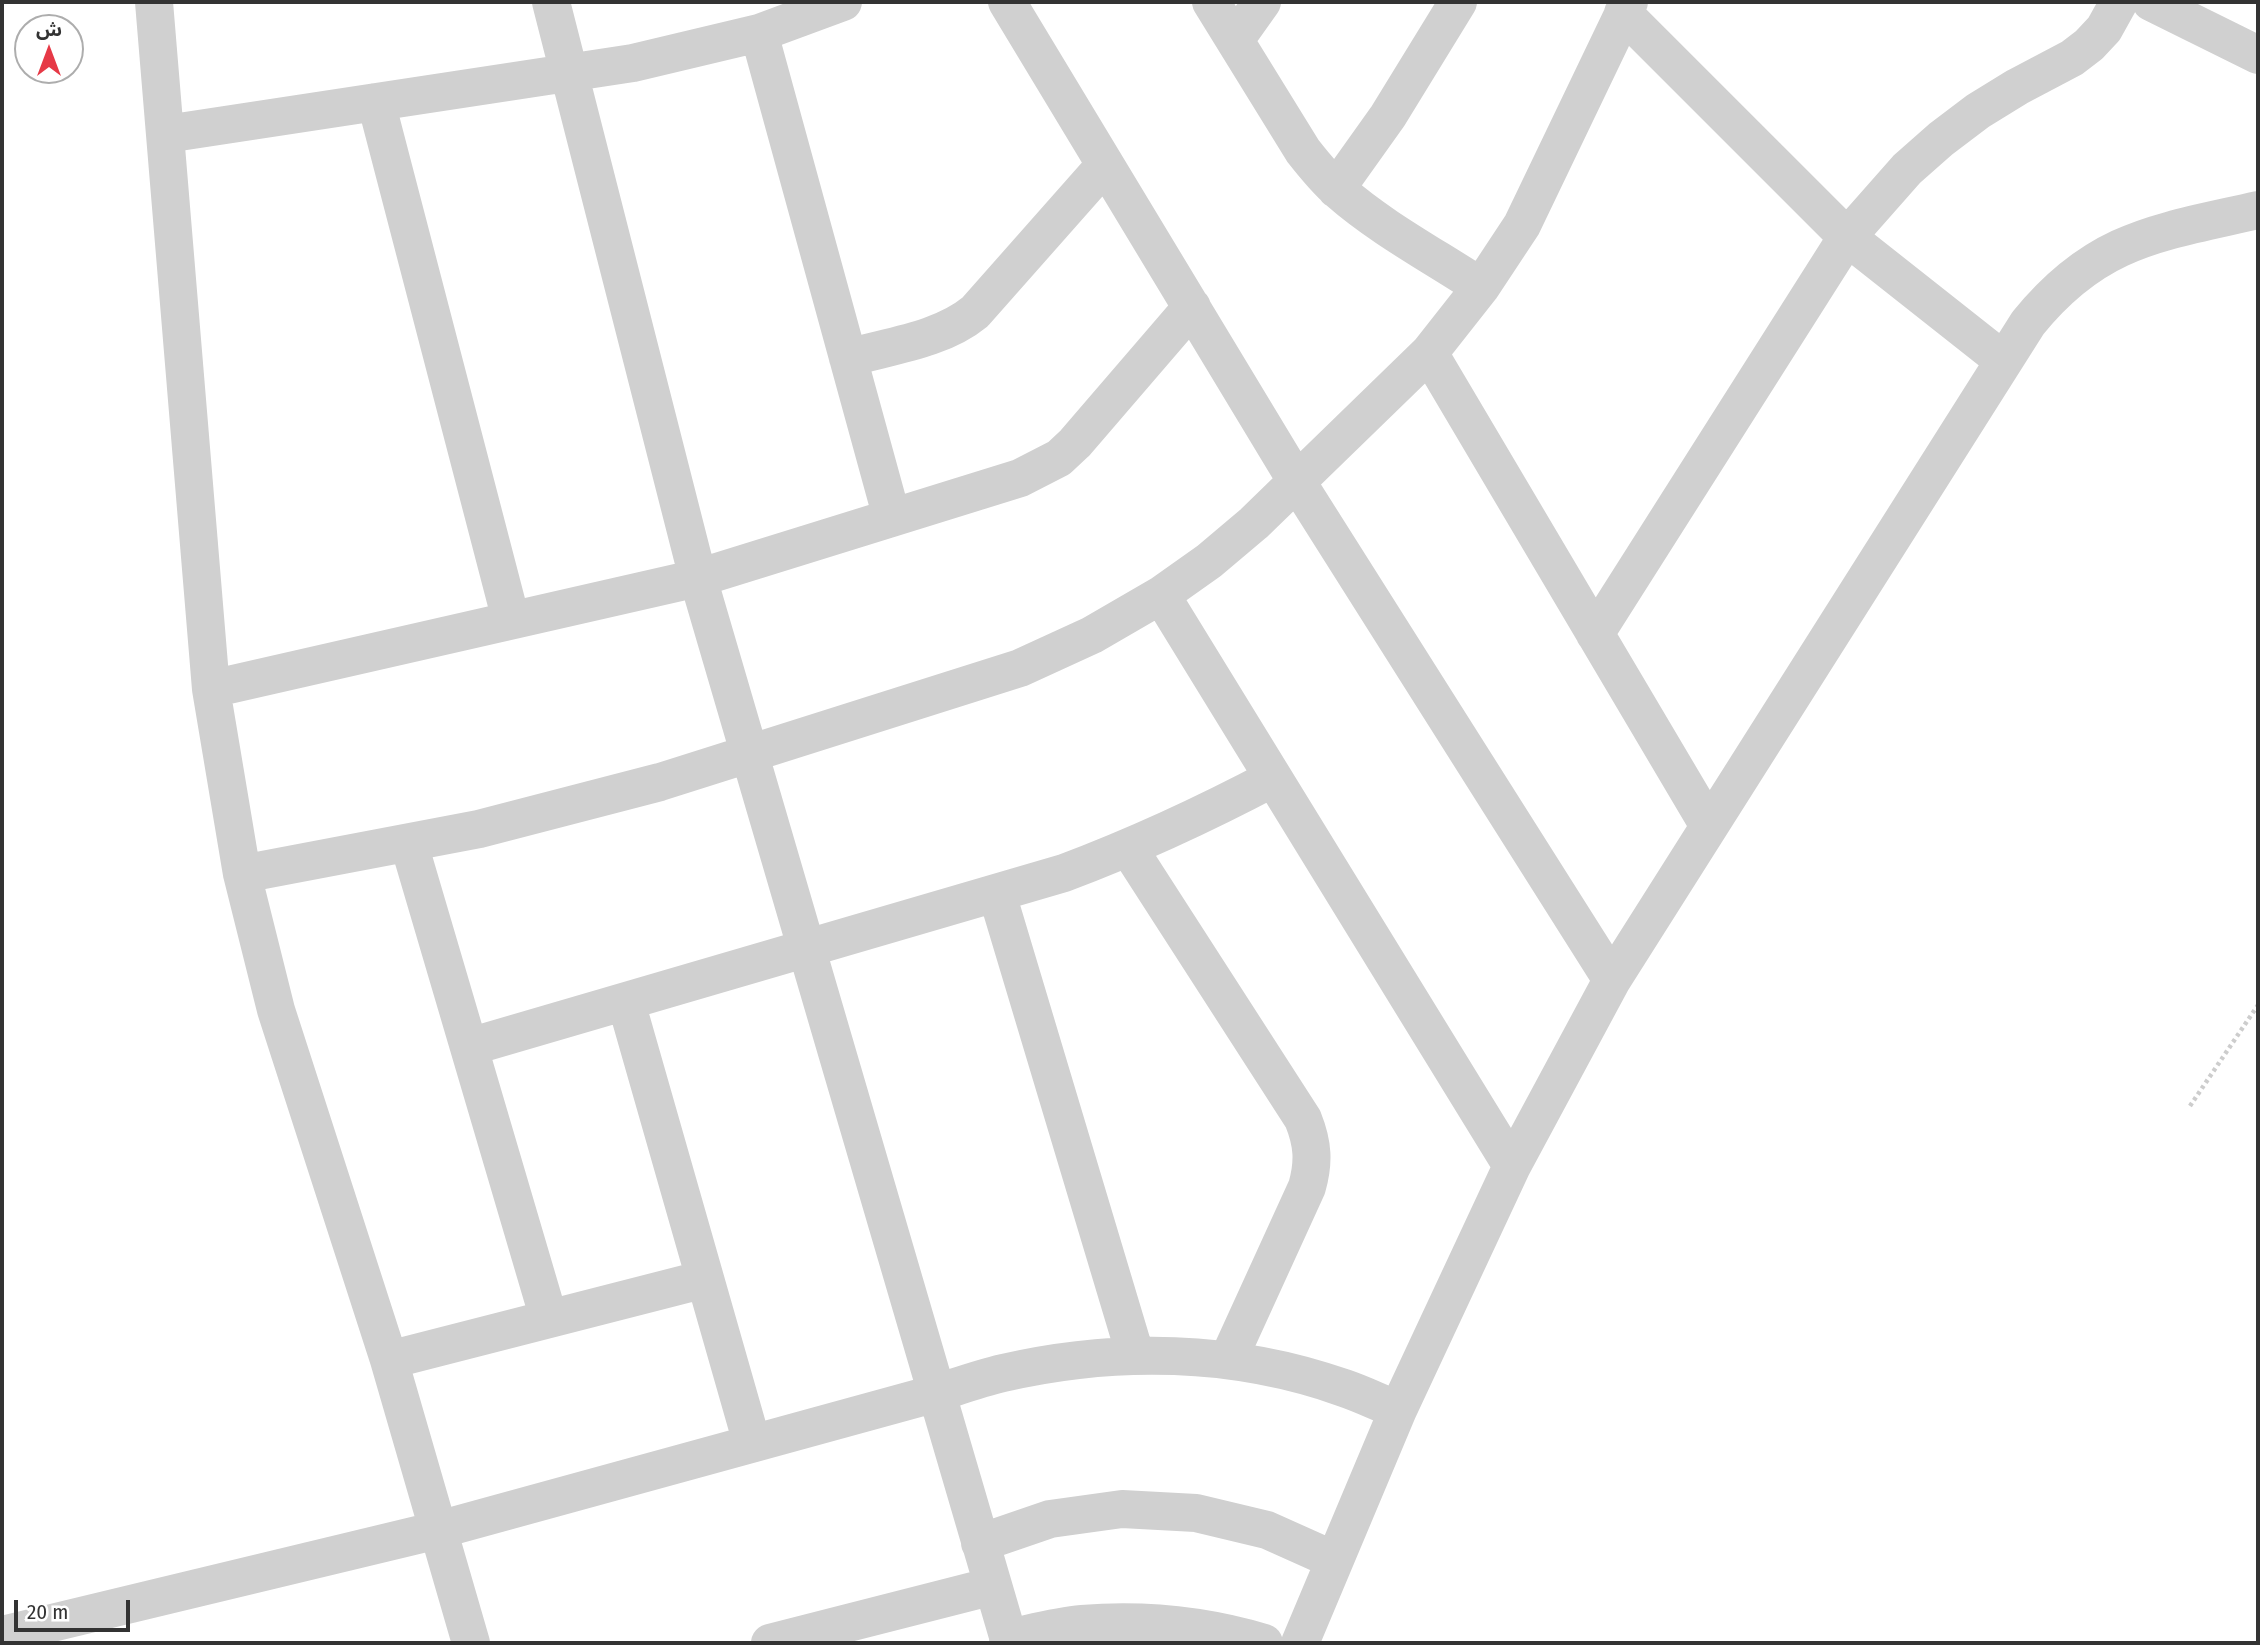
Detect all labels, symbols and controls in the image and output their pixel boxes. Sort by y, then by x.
north arrow [14,14,84,84]
text: ش [36,18,62,41]
scale bar [18,1586,133,1630]
text: 20 m [27,1599,68,1625]

